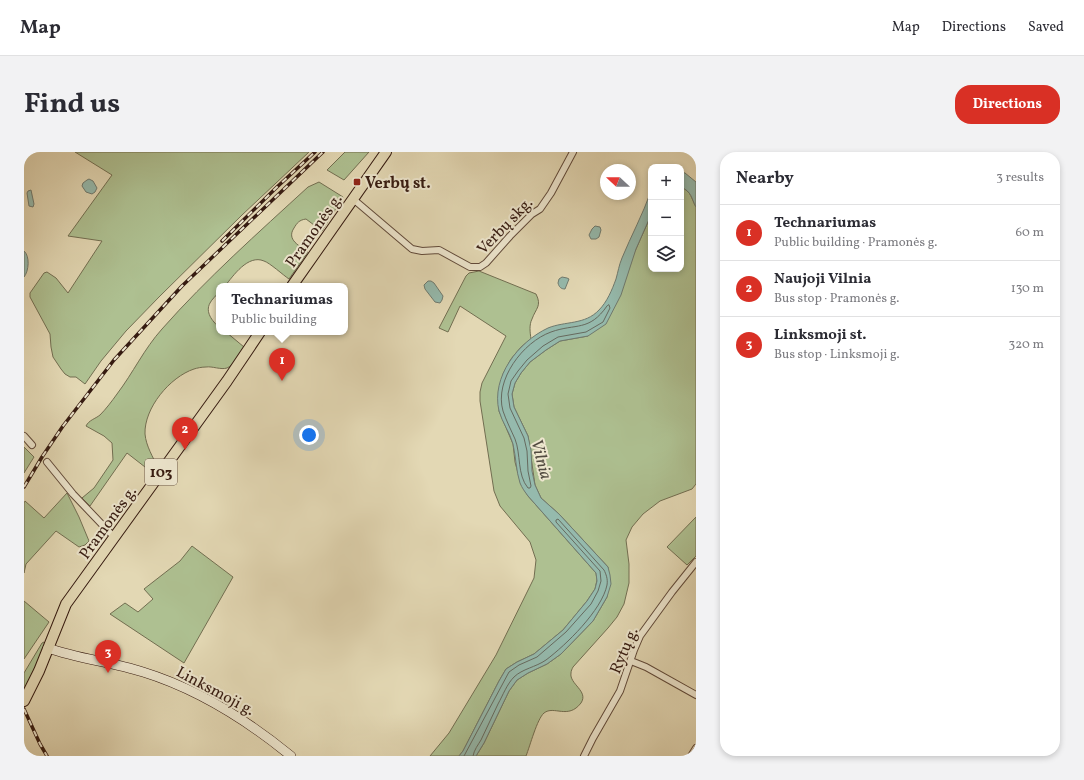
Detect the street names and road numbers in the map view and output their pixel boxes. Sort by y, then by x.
street label: Pramonės g. [281,190,348,273]
street label: Verbų skg. [472,193,538,260]
road number: 103 [145,459,177,485]
street label: Pramonės g. [75,482,143,564]
street label: Rytų g. [605,624,644,678]
street label: Linksmoji g. [172,662,258,722]

